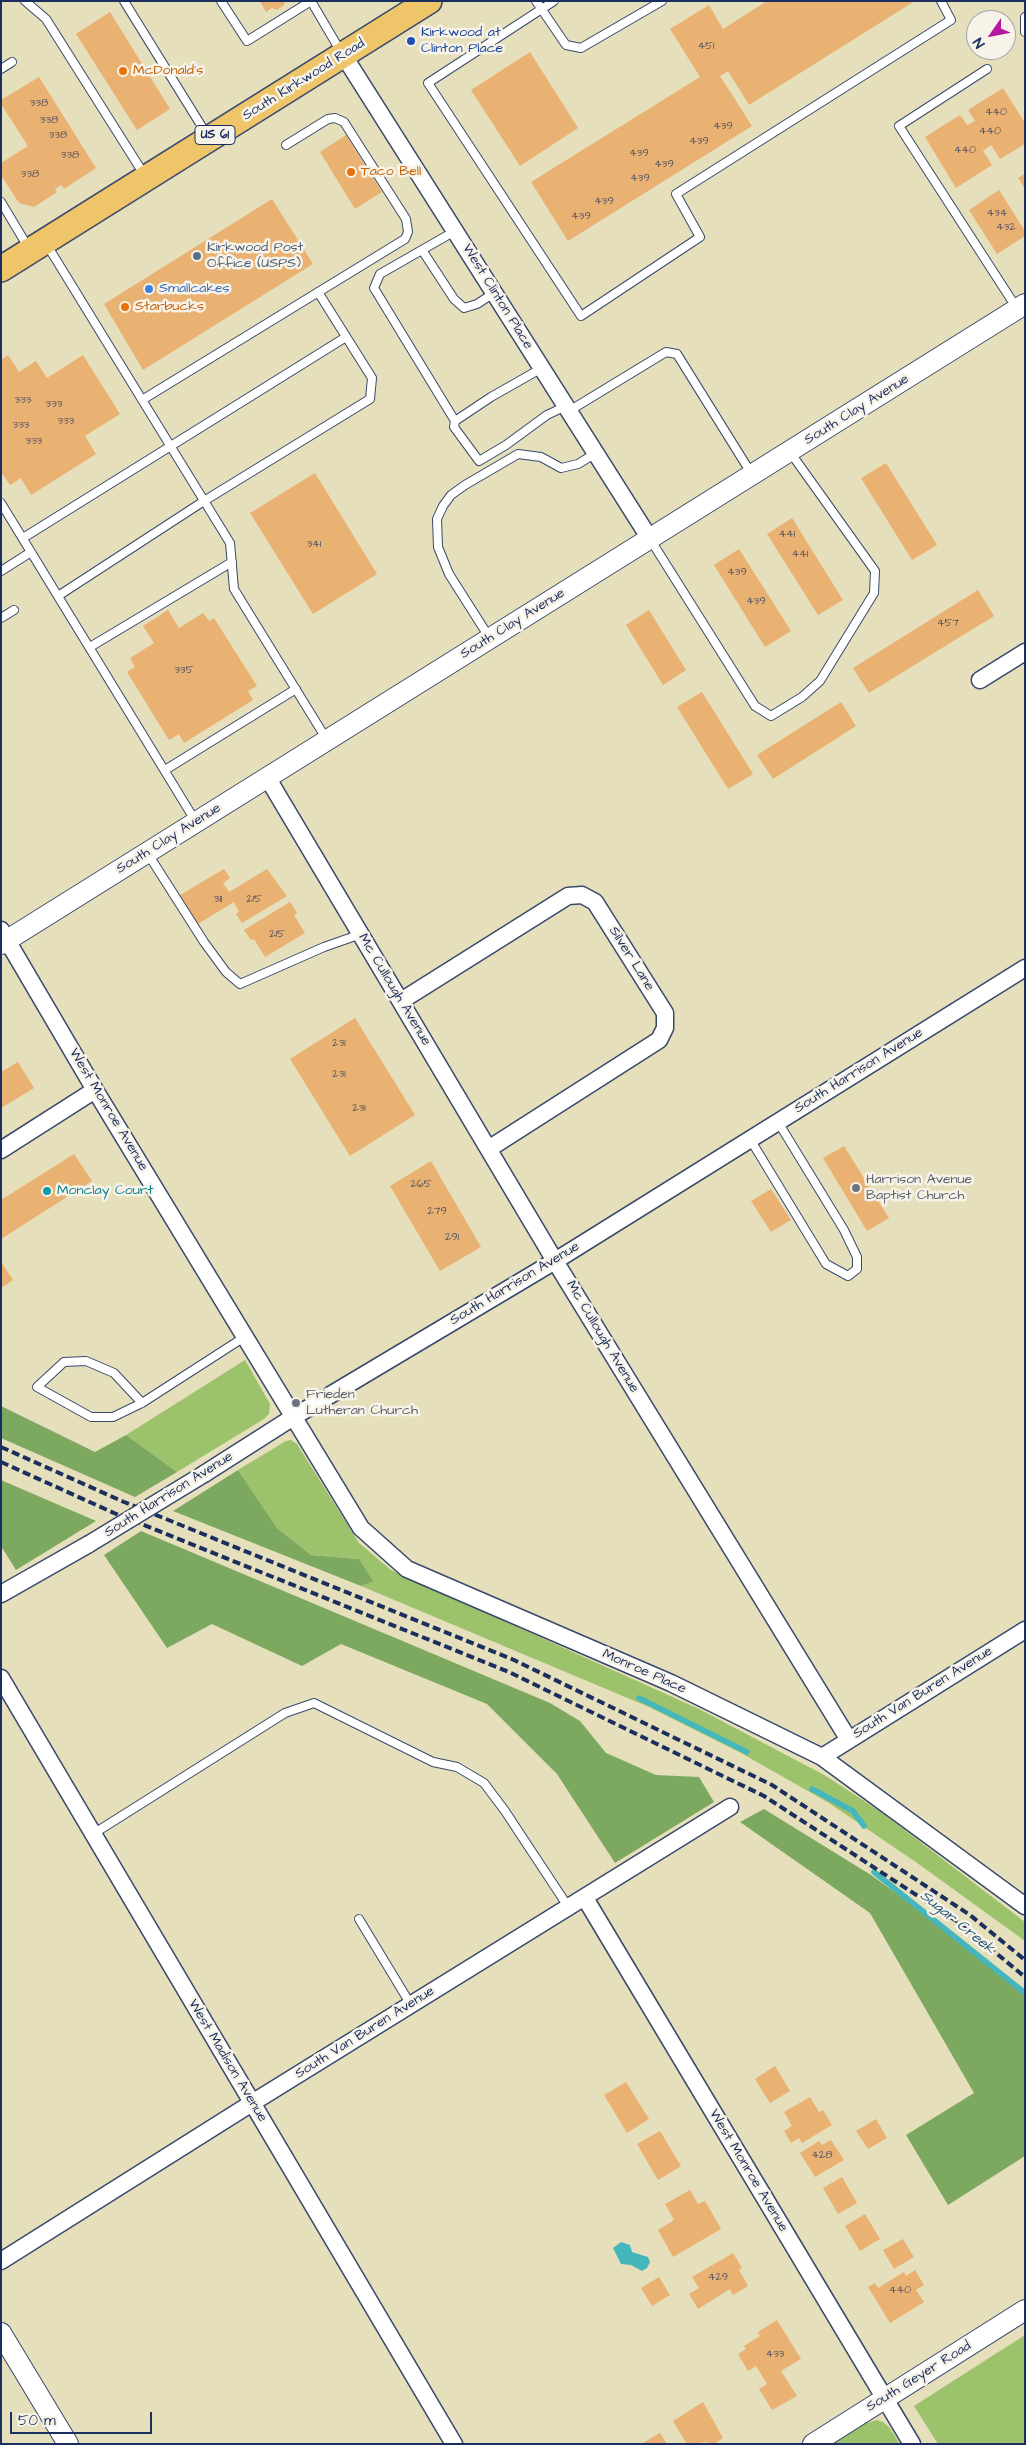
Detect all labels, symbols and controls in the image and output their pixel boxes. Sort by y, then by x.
north arrow [966,10,1016,60]
place label: Kirkwood at Clinton Place [421,25,503,58]
text: N [968,33,990,52]
street label: South Kirkwood Road [240,35,368,125]
marker: Kirkwood at Clinton Place [405,35,417,47]
house number: 451 [698,40,714,54]
place label: McDonald's [133,63,203,79]
marker: McDonald's [117,65,129,77]
house number: 338 [30,97,48,111]
house number: 440 [985,106,1007,120]
house number: 338 [40,114,58,128]
house number: 439 [713,120,733,134]
house number: 440 [979,125,1001,139]
road number: US 61 [195,126,235,144]
house number: 338 [49,129,67,143]
house number: 439 [689,135,709,149]
house number: 440 [954,144,976,158]
house number: 439 [629,147,649,161]
house number: 338 [61,149,79,163]
house number: 439 [654,158,674,172]
place label: Taco Bell [361,164,421,180]
marker: Taco Bell [345,166,357,178]
house number: 338 [21,168,39,182]
house number: 439 [630,172,650,186]
house number: 439 [594,195,614,209]
house number: 434 [987,207,1007,221]
house number: 439 [571,210,591,224]
house number: 432 [996,221,1016,235]
place label: Kirkwood Post Office (USPS) [207,240,303,272]
street label: West Clinton Place [458,241,536,353]
marker: Kirkwood Post Office (USPS) [191,250,203,262]
place label: Smallcakes [159,281,230,297]
marker: Smallcakes [143,283,155,295]
place label: Starbucks [135,299,204,315]
marker: Starbucks [119,301,131,313]
street label: South Clay Avenue [802,371,912,449]
house number: 333 [15,394,31,408]
house number: 333 [46,398,62,412]
house number: 333 [58,415,74,429]
house number: 333 [13,419,29,433]
house number: 333 [26,435,42,449]
house number: 441 [779,528,795,542]
house number: 341 [307,538,321,552]
house number: 441 [792,548,808,562]
house number: 439 [727,566,747,580]
street label: South Clay Avenue [458,585,568,663]
house number: 439 [746,595,766,609]
house number: 457 [937,617,959,631]
house number: 335 [175,664,193,678]
street label: South Clay Avenue [114,800,224,878]
house number: 311 [214,893,222,907]
house number: 215 [246,893,262,907]
street label: Silver Lane [605,924,657,994]
house number: 215 [269,928,285,942]
street label: Mc Cullough Avenue [354,931,434,1049]
street label: South Harrison Avenue [792,1025,926,1117]
house number: 231 [332,1037,346,1051]
street label: West Monroe Avenue [65,1046,151,1174]
house number: 231 [332,1068,346,1082]
house number: 231 [352,1102,366,1116]
place label: Harrison Avenue Baptist Church [866,1172,972,1204]
house number: 265 [411,1178,431,1192]
marker: Harrison Avenue Baptist Church [850,1182,862,1194]
place label: Monclay Court [57,1183,153,1199]
marker: Monclay Court [41,1185,53,1197]
house number: 279 [427,1205,447,1219]
house number: 291 [445,1231,459,1245]
street label: South Harrison Avenue [447,1239,583,1329]
street label: Mc Cullough Avenue [562,1278,642,1396]
place label: Frieden Lutheran Church [306,1387,418,1420]
marker: Frieden Lutheran Church [290,1397,302,1409]
street label: South Harrison Avenue [102,1449,236,1541]
street label: South Van Buren Avenue [850,1643,996,1743]
street label: Monroe Place [600,1646,688,1698]
water label: Sugar Creek [916,1887,998,1959]
street label: South Van Buren Avenue [292,1983,438,2083]
street label: West Madison Avenue [184,1997,270,2125]
street label: West Monroe Avenue [705,2107,791,2235]
house number: 428 [812,2149,832,2163]
house number: 429 [708,2271,728,2285]
house number: 440 [889,2284,911,2298]
street label: South Geyer Road [864,2338,974,2416]
house number: 433 [766,2348,784,2362]
scale bar [12,2402,155,2434]
text: 50 m [18,2410,56,2431]

